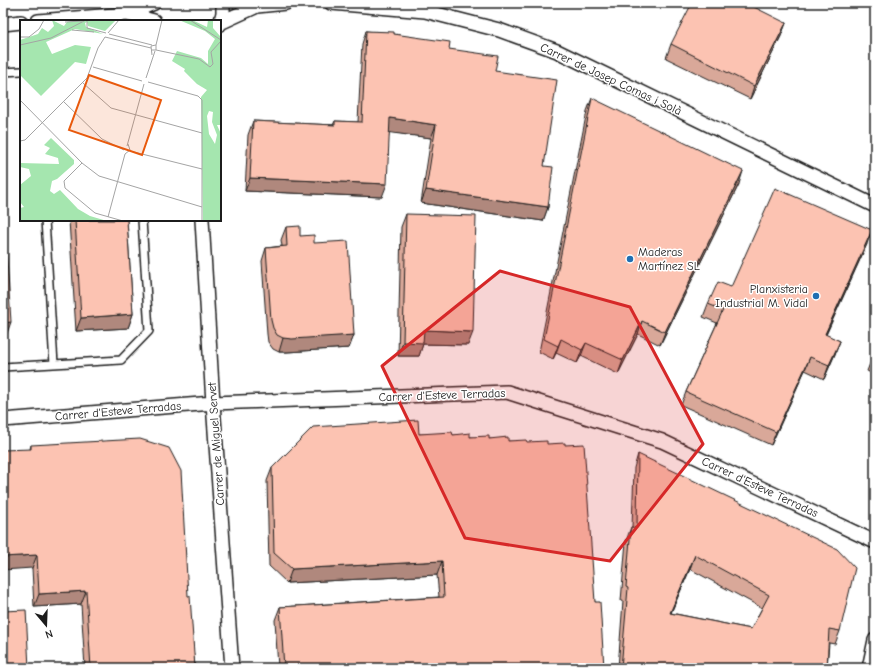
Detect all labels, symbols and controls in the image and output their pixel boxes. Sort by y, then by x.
inset map [20,20,221,221]
street label: Carrer de Josep Comas i Solà [538,40,684,118]
place label: Maderas Martínez SL [638,245,700,273]
marker: Maderas Martínez SL [625,254,635,264]
place label: Planxisteria Industrial M. Vidal [715,282,808,310]
marker: Planxisteria Industrial M. Vidal [811,291,821,301]
street label: Carrer de Miguel Servet [205,381,227,506]
street label: Carrer d'Esteve Terradas [378,386,506,404]
street label: Carrer d'Esteve Terradas [54,398,182,424]
street label: Carrer d'Esteve Terradas [700,454,820,520]
north arrow [26,605,66,645]
text: N [44,627,55,641]

